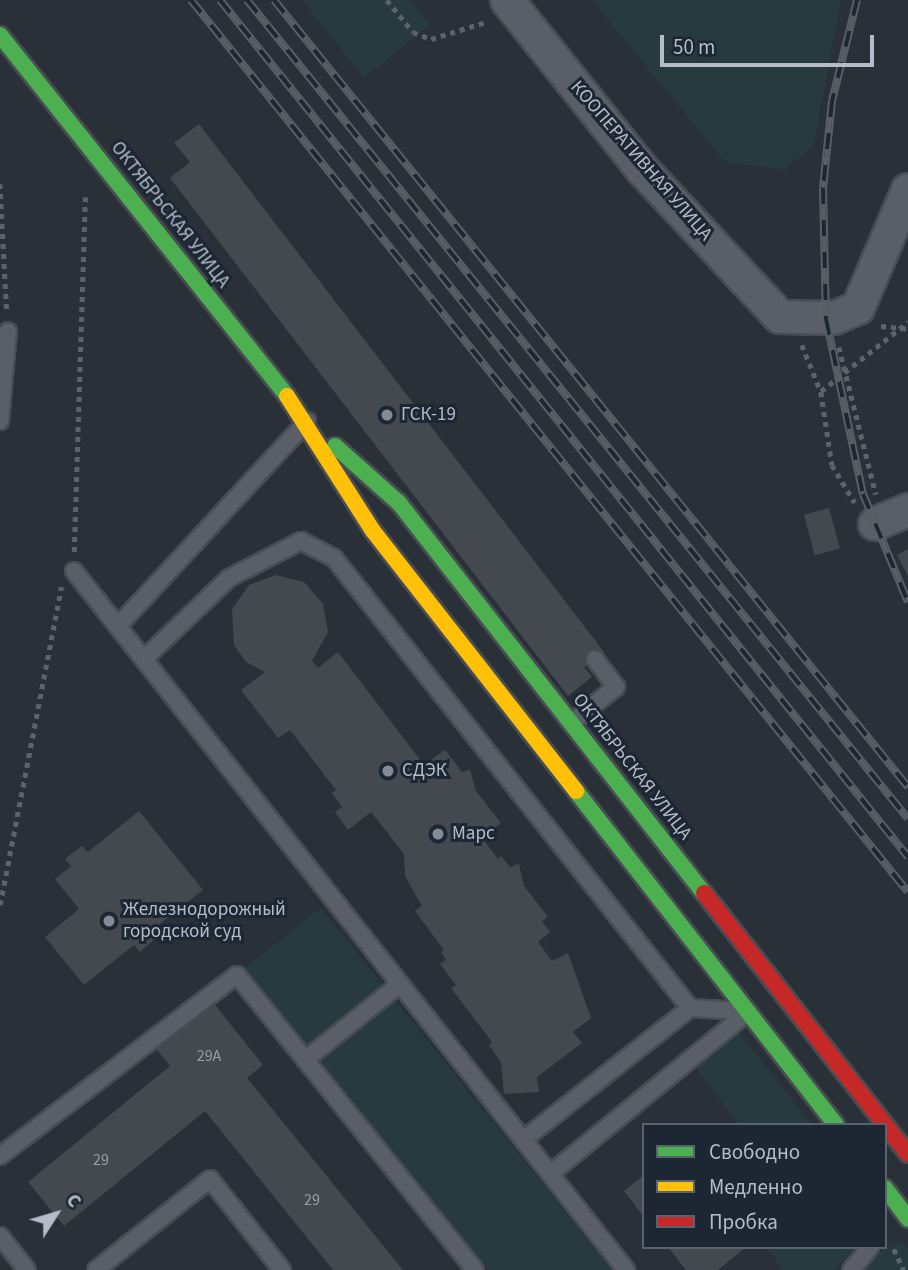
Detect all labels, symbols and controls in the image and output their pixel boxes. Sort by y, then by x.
scale bar [663,21,876,65]
text: 50 m [673,32,715,62]
street label: КООПЕРАТИВНАЯ УЛИЦА [565,76,717,246]
street label: ОКТЯБРЬСКАЯ УЛИЦА [106,137,234,293]
place label: ГСК-19 [401,404,456,426]
marker: ГСК-19 [379,407,395,423]
street label: ОКТЯБРЬСКАЯ УЛИЦА [568,689,696,845]
place label: СДЭК [402,760,447,782]
marker: СДЭК [380,763,396,779]
place label: Марс [452,823,495,845]
marker: Марс [430,826,446,842]
place label: Железнодорожный городской суд [123,899,286,943]
marker: Железнодорожный городской суд [101,913,117,929]
house number: 29А [197,1046,221,1066]
legend [642,1123,887,1249]
text: Свободно [709,1137,800,1167]
house number: 29 [93,1150,109,1170]
text: Медленно [709,1172,803,1202]
north arrow [21,1179,91,1249]
text: С [59,1189,87,1214]
house number: 29 [304,1190,320,1210]
text: Пробка [709,1207,778,1237]

